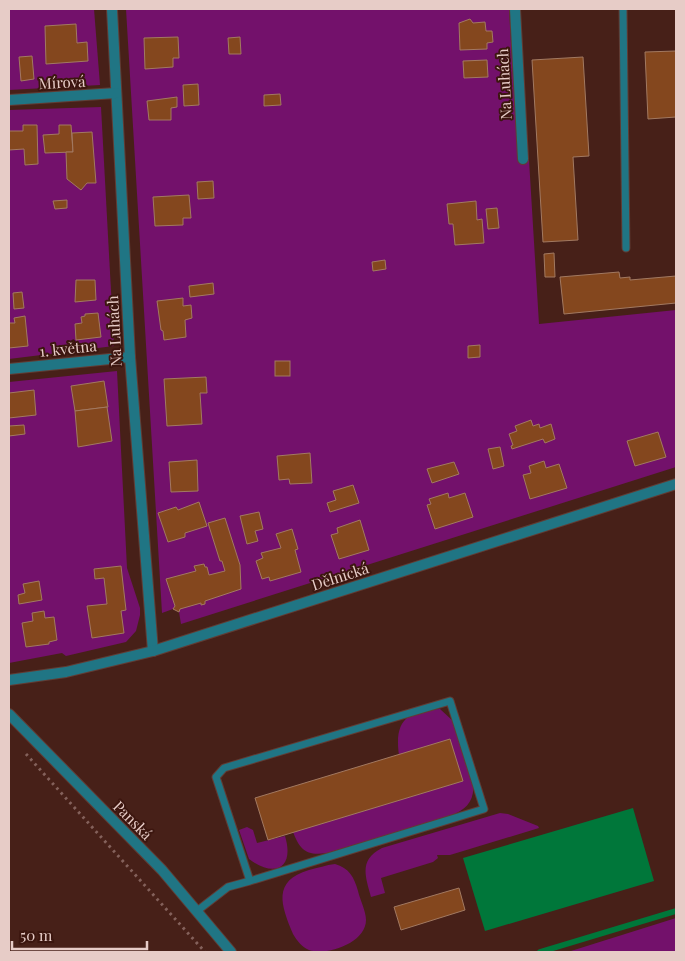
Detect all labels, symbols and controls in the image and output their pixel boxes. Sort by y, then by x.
street label: Na Luhách [492,48,516,120]
street label: Mírová [38,71,86,93]
street label: Na Luhách [102,295,126,367]
street label: 1. května [38,335,98,361]
street label: Dělnická [309,557,372,595]
street label: Panská [109,796,157,844]
scale bar [12,918,148,950]
text: 50 m [20,925,53,945]

